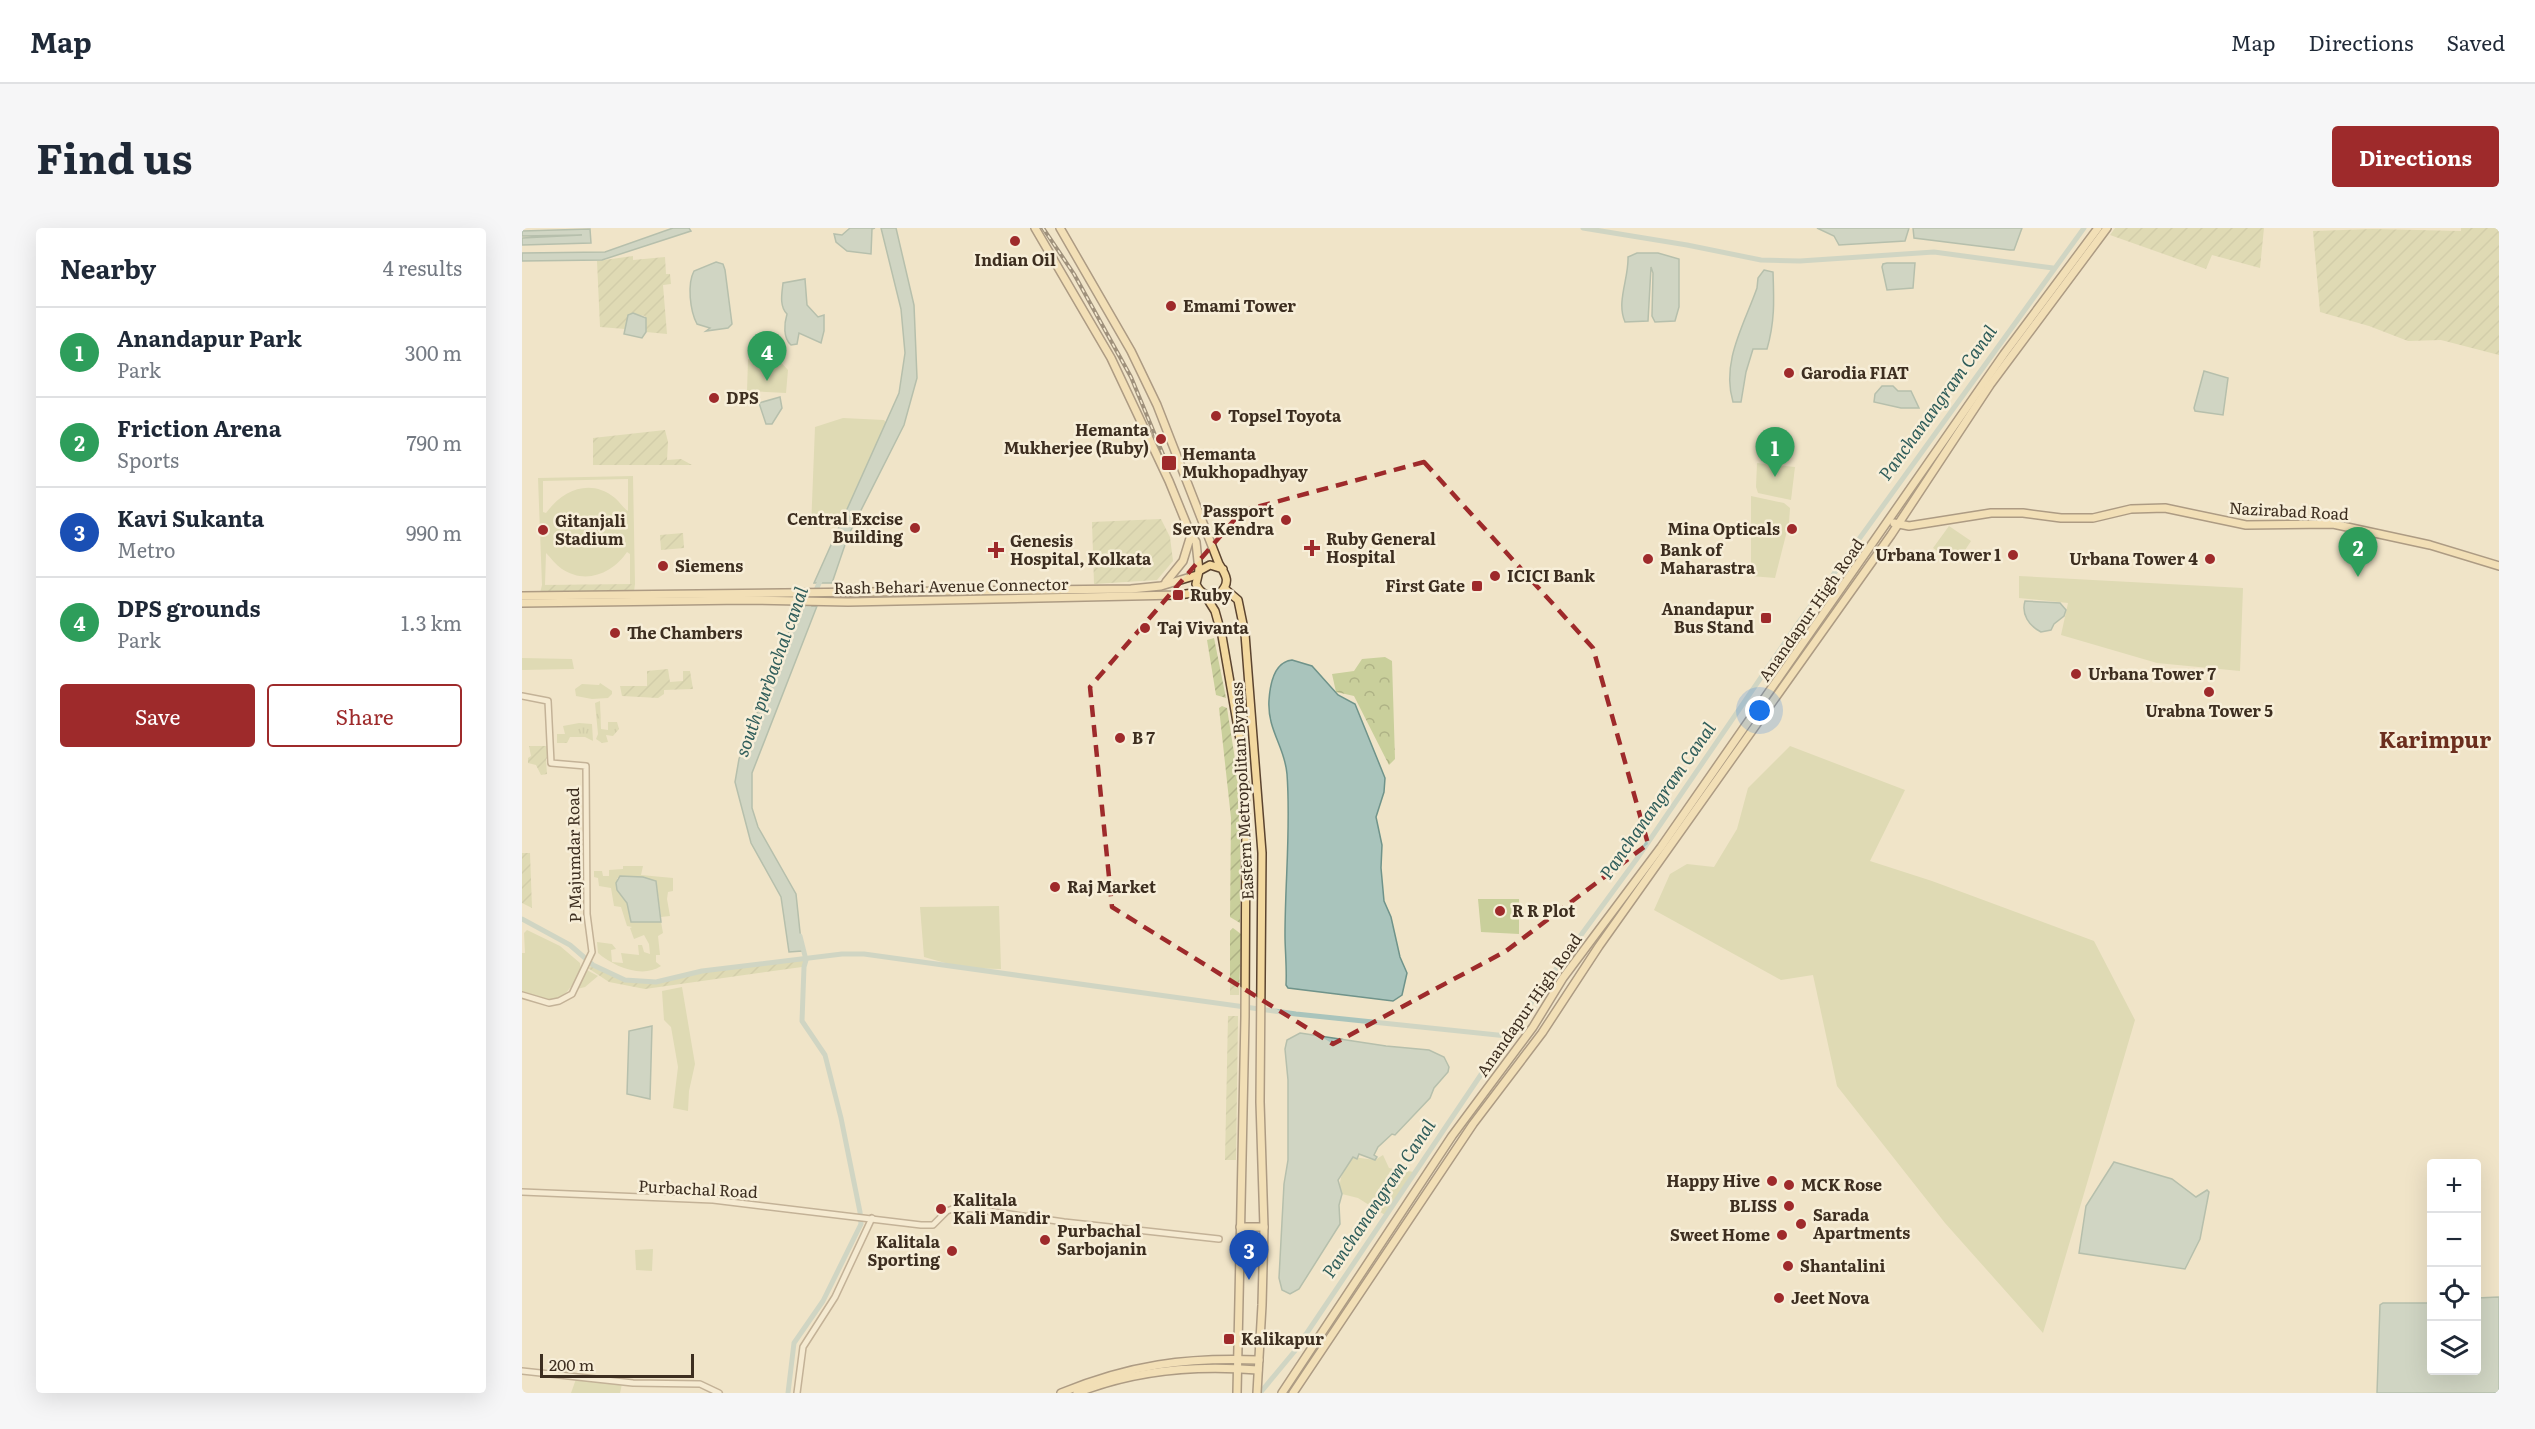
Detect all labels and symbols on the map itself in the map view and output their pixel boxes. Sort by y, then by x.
marker: Indian Oil [1008,234,1022,248]
place label: Indian Oil [974,247,1056,271]
place label: Emami Tower [1183,293,1296,317]
marker: Emami Tower [1164,299,1178,313]
water label: Panchanangram Canal [1871,318,2003,485]
pin: 4 [748,332,786,381]
place label: Garodia FIAT [1801,360,1909,384]
marker: Garodia FIAT [1782,366,1796,380]
place label: DPS [726,385,759,409]
marker: DPS [707,391,721,405]
place label: Topsel Toyota [1228,403,1342,427]
marker: Topsel Toyota [1209,409,1223,423]
place label: Hemanta Mukherjee (Ruby) [1004,417,1150,459]
pin: 1 [1756,428,1794,477]
marker: Hemanta Mukherjee (Ruby) [1154,432,1168,446]
place label: Hemanta Mukhopadhyay [1182,441,1308,483]
marker: Hemanta Mukhopadhyay [1160,454,1178,472]
street label: Nazirabad Road [2228,495,2350,525]
place label: Passport Seva Kendra [1173,498,1275,540]
place label: Central Excise Building [787,506,903,548]
place label: Gitanjali Stadium [555,508,626,550]
marker: Passport Seva Kendra [1279,513,1293,527]
place label: Mina Opticals [1668,516,1780,540]
marker: Central Excise Building [908,521,922,535]
marker: Mina Opticals [1785,522,1799,536]
marker: Gitanjali Stadium [536,523,550,537]
place label: Ruby General Hospital [1326,526,1436,568]
place label: Genesis Hospital, Kolkata [1010,528,1152,570]
pin: 2 [2338,528,2378,577]
street label: Anandapur High Road [1752,533,1869,686]
place label: Bank of Maharastra [1660,537,1756,579]
marker: Ruby General Hospital [1303,539,1321,557]
marker: Genesis Hospital, Kolkata [987,541,1005,559]
place label: Urbana Tower 1 [1875,542,2001,566]
place label: Urbana Tower 4 [2069,546,2198,570]
marker: Urbana Tower 1 [2006,548,2020,562]
marker: Bank of Maharastra [1641,552,1655,566]
marker: Urbana Tower 4 [2203,552,2217,566]
place label: Siemens [675,553,743,577]
marker: Siemens [656,559,670,573]
place label: ICICI Bank [1507,563,1595,587]
marker: ICICI Bank [1488,569,1502,583]
street label: Rash Behari Avenue Connector [833,571,1069,599]
place label: First Gate [1385,573,1465,597]
marker: First Gate [1470,579,1484,593]
water label: south purbachal canal [727,582,814,760]
place label: Ruby [1190,582,1232,606]
marker: Ruby [1171,588,1185,602]
place label: Anandapur Bus Stand [1661,596,1754,638]
marker: Anandapur Bus Stand [1759,611,1773,625]
place label: Taj Vivanta [1157,615,1250,639]
place label: The Chambers [627,620,743,644]
marker: Taj Vivanta [1138,621,1152,635]
marker: The Chambers [608,626,622,640]
place label: Urbana Tower 7 [2088,661,2216,685]
marker: Urbana Tower 7 [2069,667,2083,681]
street label: Eastern Metropolitan Bypass [1223,681,1259,901]
marker: Urabna Tower 5 [2202,685,2216,699]
your location [1745,696,1774,725]
place label: Urabna Tower 5 [2145,698,2273,722]
water label: Panchanangram Canal [1592,715,1722,884]
district label: Karimpur [2379,722,2491,755]
place label: B 7 [1132,725,1155,749]
marker: B 7 [1113,731,1127,745]
street label: P Majumdar Road [560,787,586,923]
place label: Raj Market [1067,874,1156,898]
marker: Raj Market [1048,880,1062,894]
place label: R R Plot [1512,898,1575,922]
marker: R R Plot [1493,904,1507,918]
street label: Anandapur High Road [1470,928,1587,1081]
water label: Panchanangram Canal [1314,1113,1442,1283]
place label: Happy Hive [1666,1168,1760,1192]
place label: MCK Rose [1801,1172,1882,1196]
street label: Purbachal Road [638,1173,759,1203]
marker: Happy Hive [1765,1174,1779,1188]
marker: MCK Rose [1782,1178,1796,1192]
place label: Kalitala Kali Mandir [953,1187,1051,1229]
place label: BLISS [1729,1193,1777,1217]
marker: BLISS [1782,1199,1796,1213]
marker: Kalitala Kali Mandir [934,1202,948,1216]
place label: Sarada Apartments [1813,1202,1910,1244]
marker: Sarada Apartments [1794,1217,1808,1231]
place label: Purbachal Sarbojanin [1057,1218,1147,1260]
place label: Sweet Home [1670,1222,1770,1246]
marker: Sweet Home [1775,1228,1789,1242]
place label: Kalitala Sporting [868,1229,941,1271]
pin: 3 [1230,1230,1268,1280]
marker: Purbachal Sarbojanin [1038,1233,1052,1247]
marker: Kalitala Sporting [945,1244,959,1258]
place label: Shantalini [1800,1253,1885,1277]
marker: Shantalini [1781,1259,1795,1273]
place label: Jeet Nova [1791,1285,1870,1309]
marker: Jeet Nova [1772,1291,1786,1305]
place label: Kalikapur [1241,1326,1324,1350]
marker: Kalikapur [1222,1332,1236,1346]
scale bar [540,1351,694,1378]

